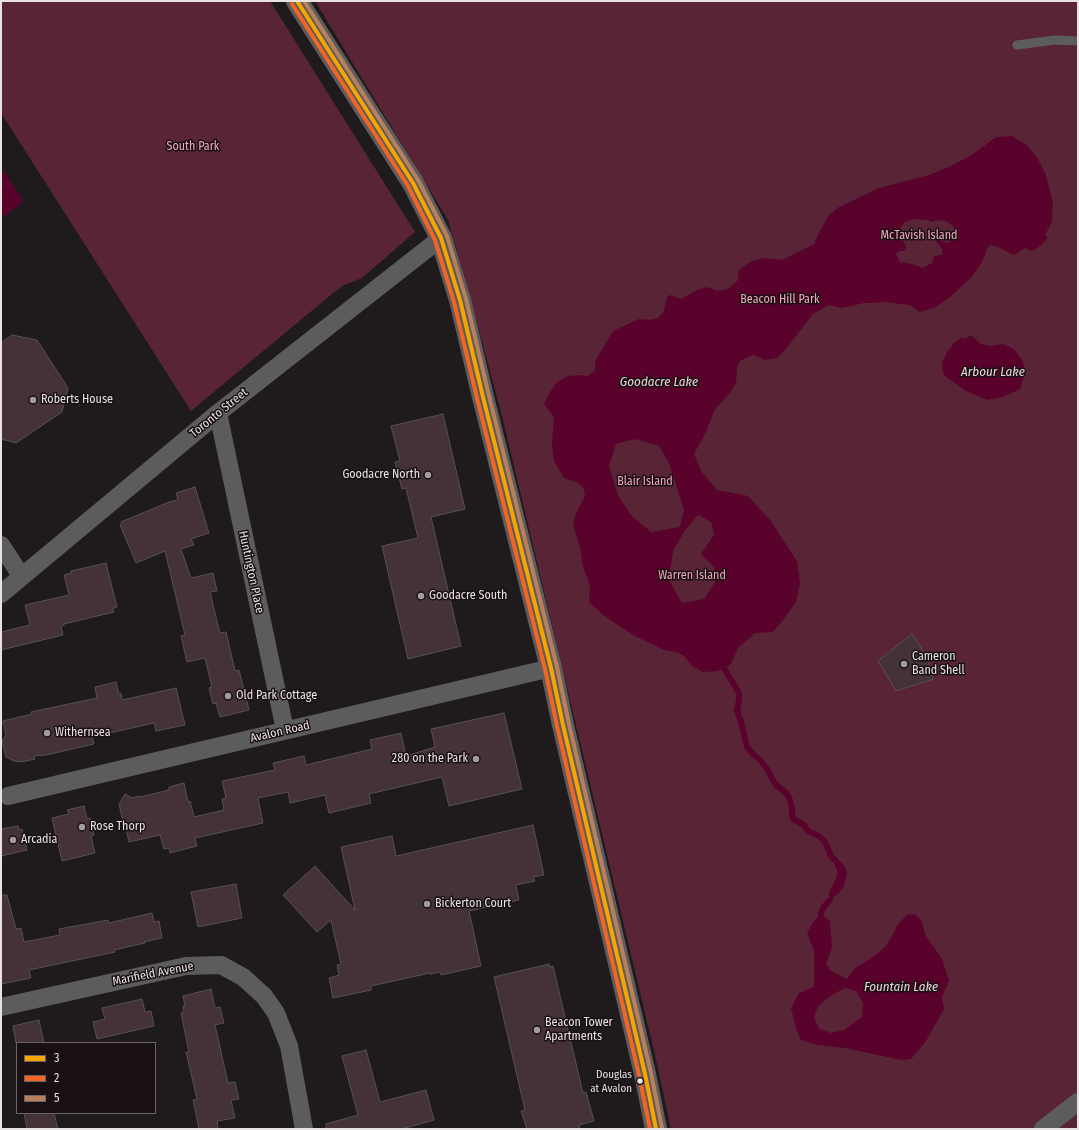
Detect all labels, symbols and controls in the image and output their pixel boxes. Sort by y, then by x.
park label: South Park [167,140,219,154]
park label: McTavish Island [881,229,957,243]
park label: Beacon Hill Park [740,293,820,307]
water label: Arbour Lake [961,364,1025,380]
water label: Goodacre Lake [620,374,698,390]
street label: Toronto Street [187,385,251,441]
place label: Roberts House [41,393,113,407]
marker: Roberts House [28,395,38,405]
place label: Goodacre North [342,468,420,482]
marker: Goodacre North [423,470,433,480]
park label: Blair Island [617,475,673,489]
street label: Huntington Place [235,529,267,615]
park label: Warren Island [658,569,726,583]
place label: Goodacre South [429,589,507,603]
marker: Goodacre South [416,591,426,601]
place label: Cameron Band Shell [912,650,965,678]
marker: Cameron Band Shell [899,659,909,669]
place label: Old Park Cottage [236,689,317,703]
marker: Old Park Cottage [223,691,233,701]
street label: Avalon Road [249,718,311,746]
place label: Withernsea [55,726,111,740]
marker: Withernsea [42,728,52,738]
place label: 280 on the Park [392,752,468,766]
marker: 280 on the Park [471,754,481,764]
place label: Rose Thorp [90,820,145,834]
marker: Rose Thorp [77,822,87,832]
place label: Arcadia [21,833,57,847]
marker: Arcadia [8,835,18,845]
place label: Bickerton Court [435,897,511,911]
marker: Bickerton Court [422,899,432,909]
street label: Marifield Avenue [111,959,195,989]
water label: Fountain Lake [864,979,938,995]
place label: Beacon Tower Apartments [545,1016,613,1044]
marker: Beacon Tower Apartments [532,1025,542,1035]
legend [16,1042,156,1114]
text: 3 [54,1051,59,1065]
place label: Douglas at Avalon [590,1068,632,1094]
text: 2 [54,1071,59,1085]
marker: Douglas at Avalon [635,1076,645,1086]
text: 5 [54,1091,60,1105]

